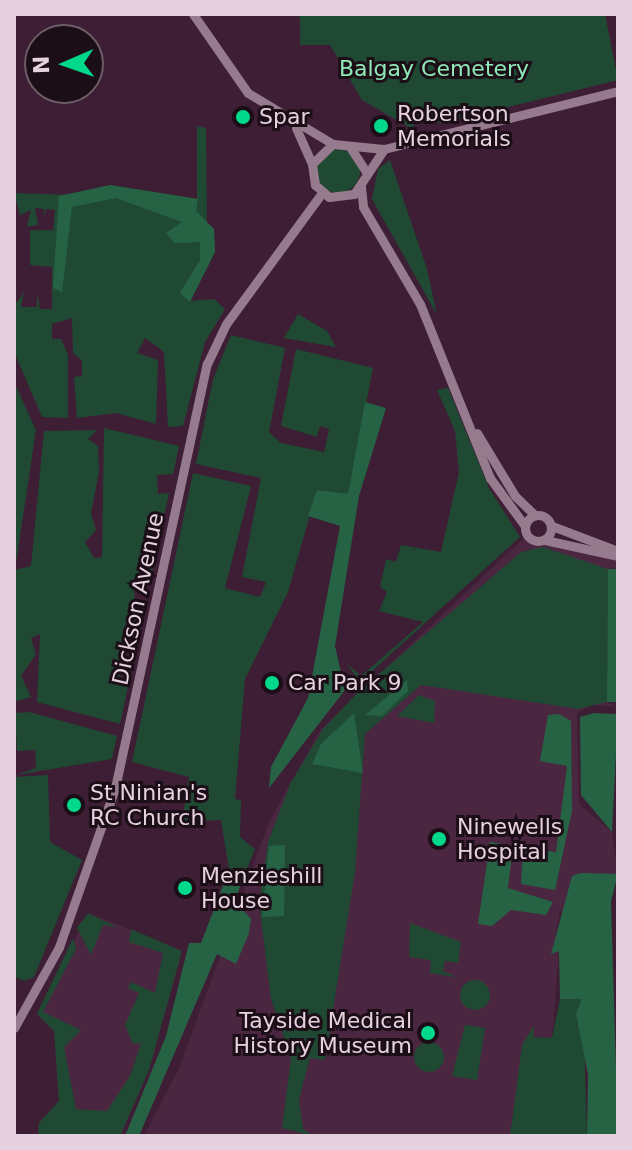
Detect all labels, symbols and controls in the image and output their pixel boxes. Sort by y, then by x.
north arrow [24,24,104,104]
text: N [29,55,54,74]
park label: Balgay Cemetery [339,56,529,82]
place label: Robertson Memorials [397,100,511,152]
place label: Spar [259,104,309,130]
marker: Spar [234,108,252,126]
marker: Robertson Memorials [372,117,390,135]
street label: Dickson Avenue [107,510,169,688]
place label: Car Park 9 [288,670,401,696]
marker: Car Park 9 [263,674,281,692]
place label: St Ninian's RC Church [90,779,207,830]
marker: St Ninian's RC Church [65,796,83,814]
place label: Ninewells Hospital [457,813,562,864]
marker: Ninewells Hospital [428,828,450,850]
place label: Menzieshill House [201,862,322,914]
marker: Menzieshill House [176,879,194,897]
place label: Tayside Medical History Museum [233,1007,412,1058]
marker: Tayside Medical History Museum [419,1024,437,1042]

